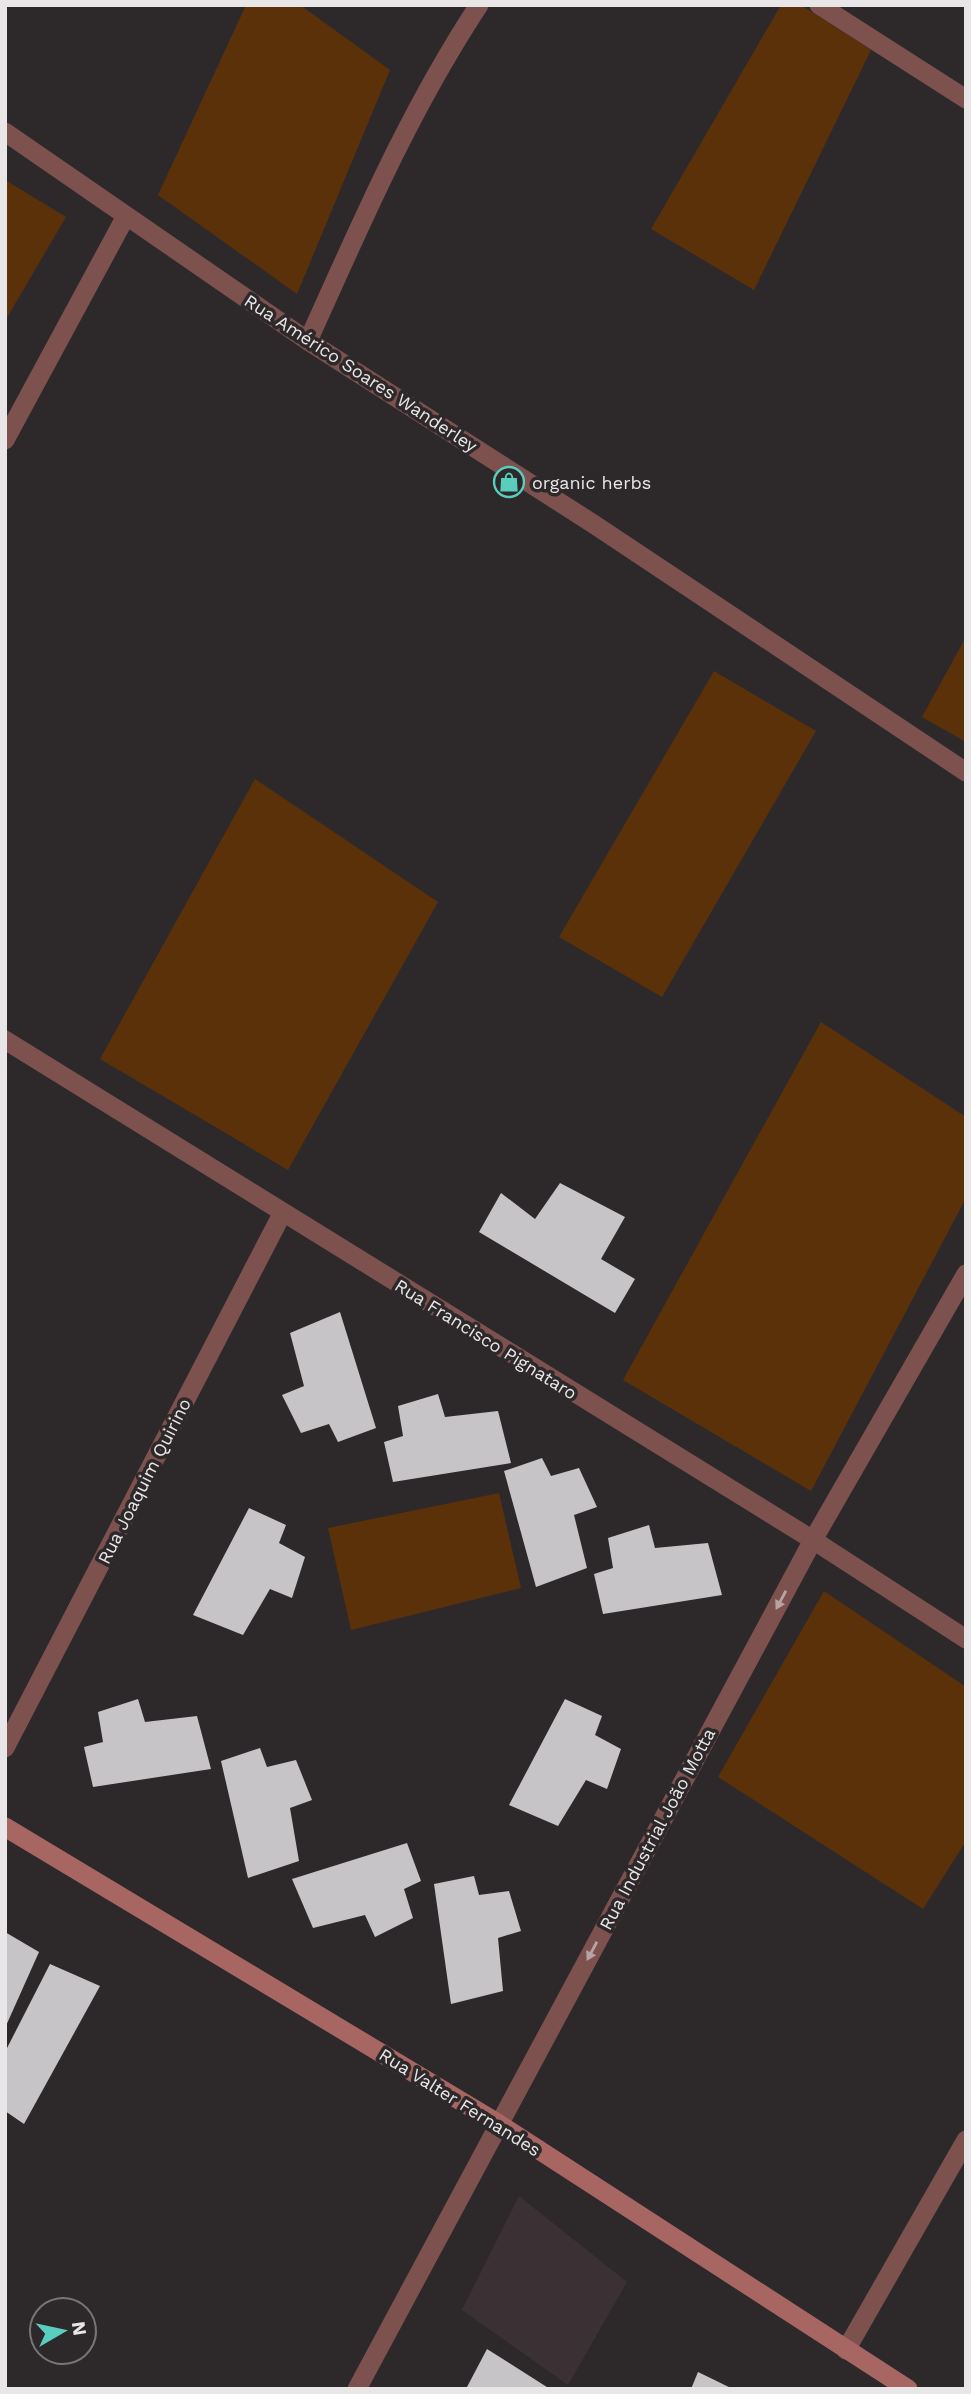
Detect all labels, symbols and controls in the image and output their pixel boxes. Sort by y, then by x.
street label: Rua Américo Soares Wanderley [241,290,482,457]
shop icon: organic herbs [492,465,526,499]
place label: organic herbs [532,472,651,493]
street label: Rua Francisco Pignataro [391,1274,581,1404]
street label: Rua Joaquim Quirino [93,1395,195,1567]
one-way arrow [775,1590,786,1610]
street label: Rua Industrial João Motta [595,1725,719,1933]
one-way arrow [586,1942,598,1961]
street label: Rua Valter Fernandes [375,2044,545,2160]
north arrow [28,2296,98,2366]
text: N [67,2320,92,2337]

